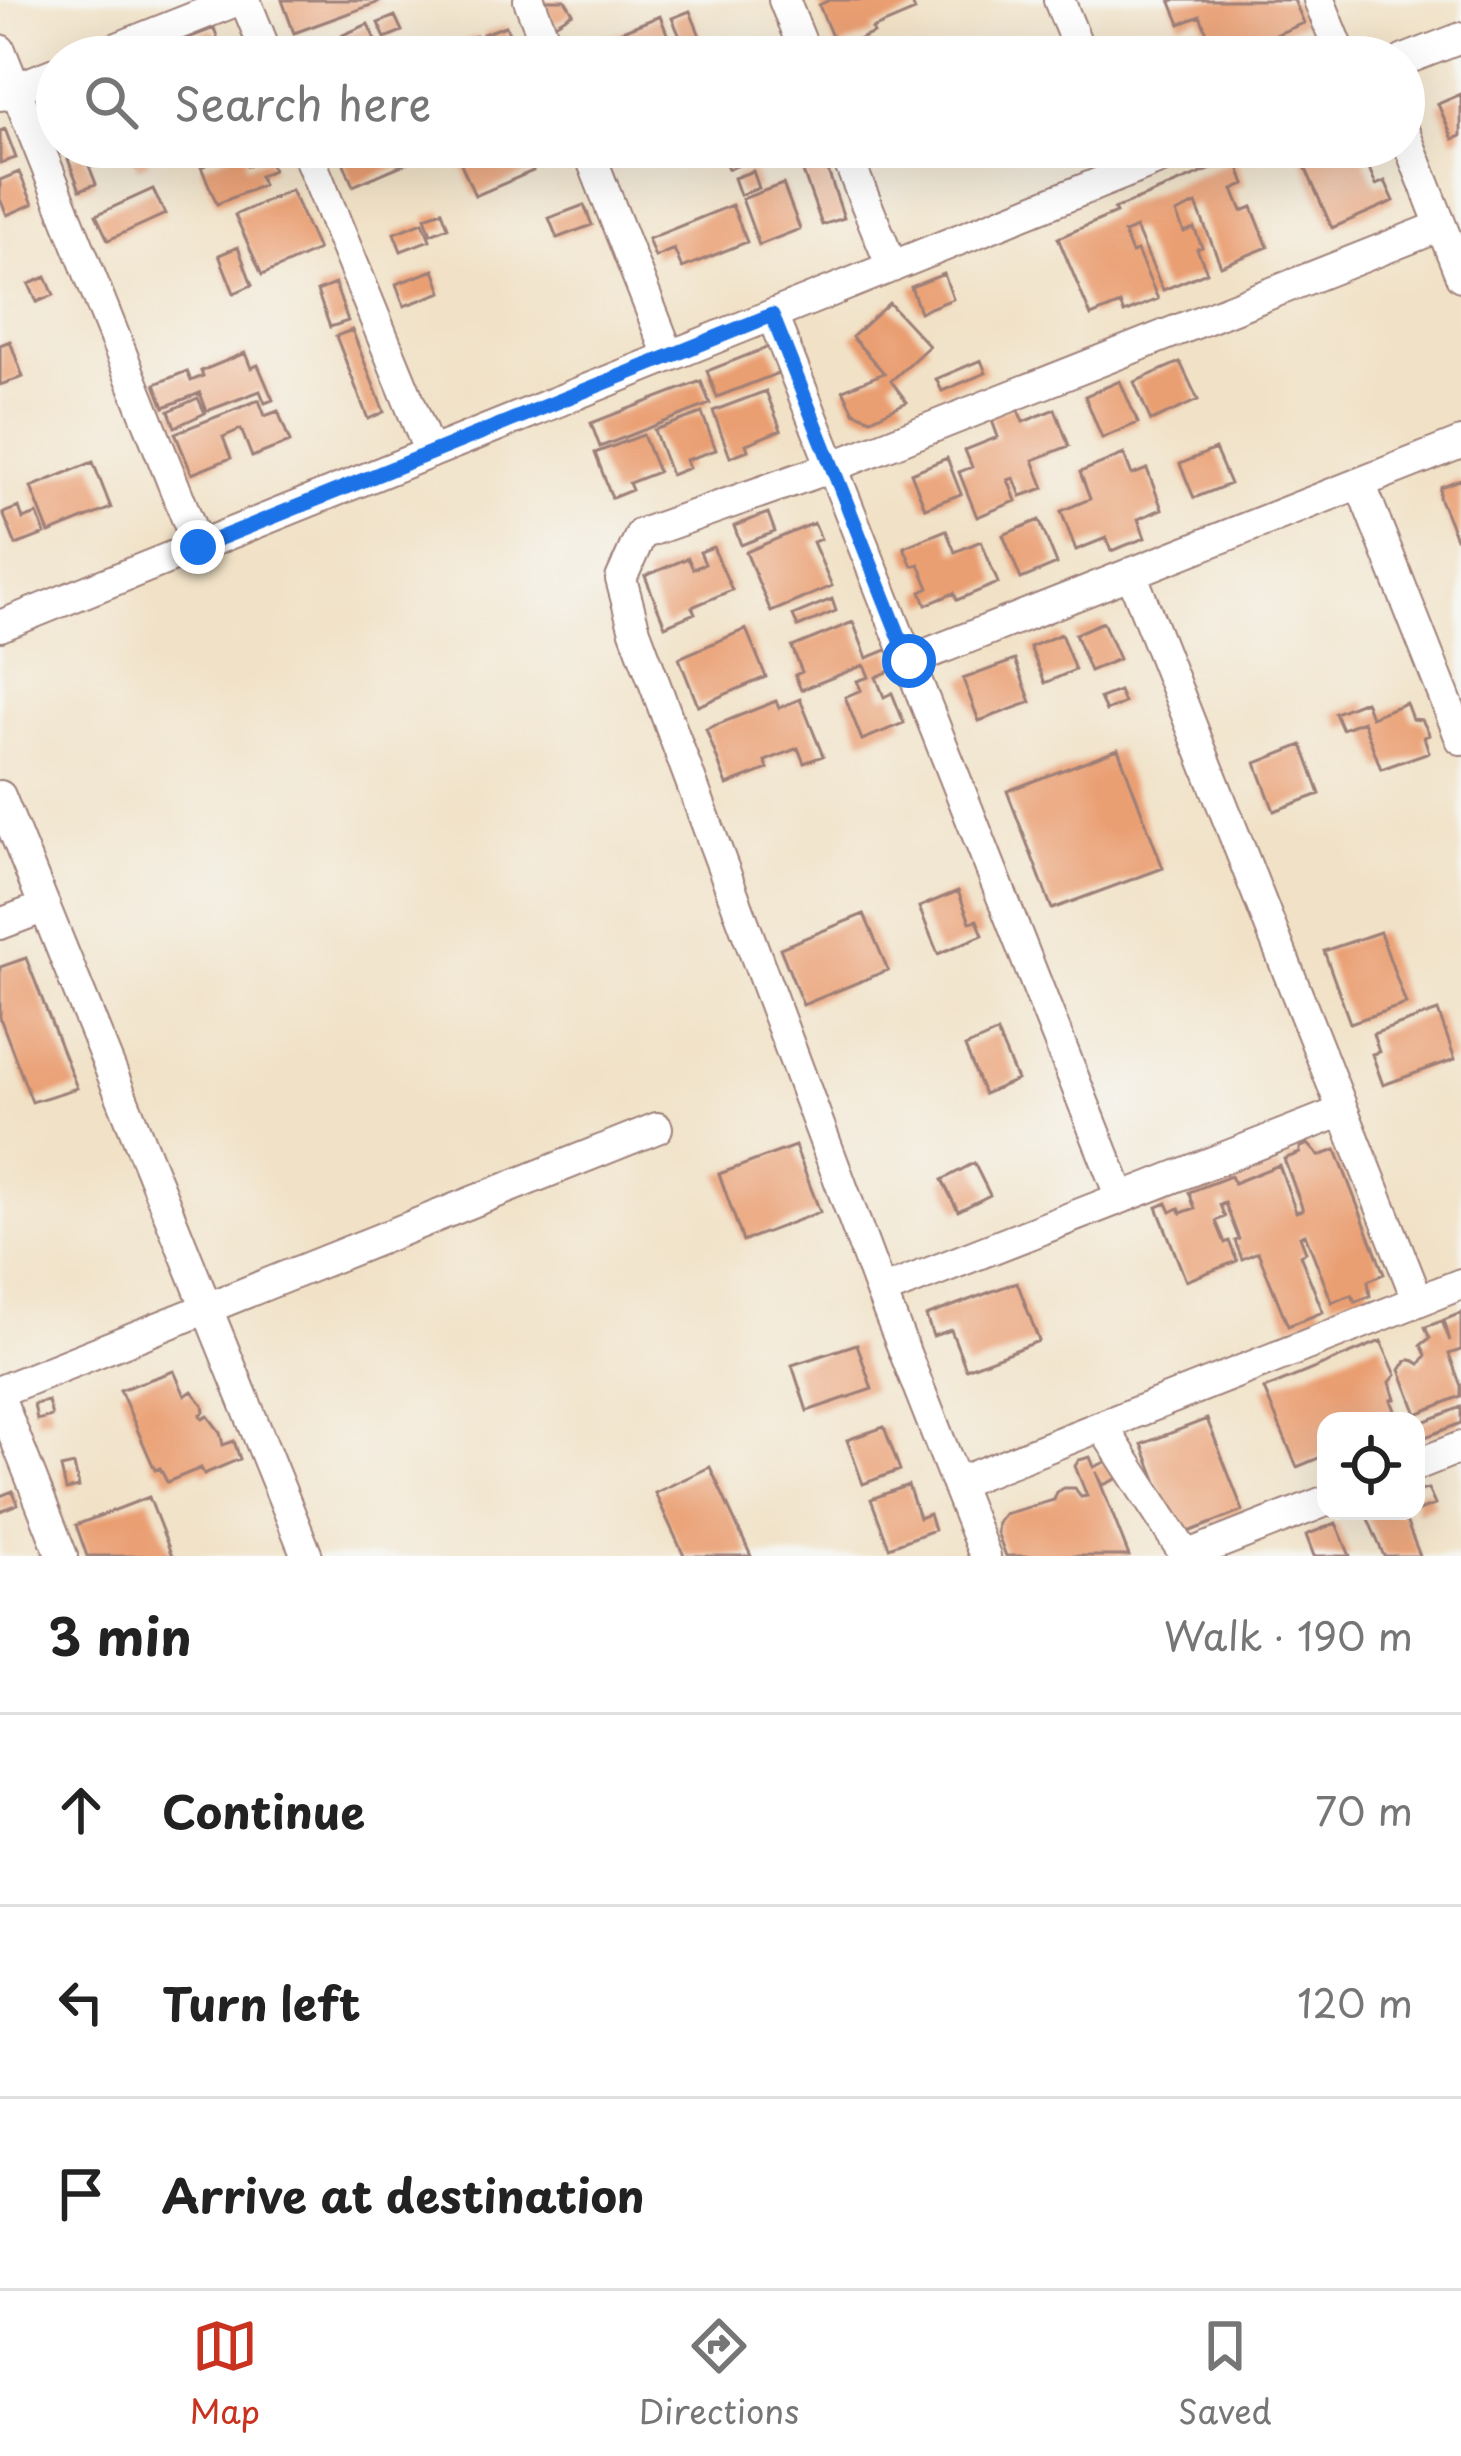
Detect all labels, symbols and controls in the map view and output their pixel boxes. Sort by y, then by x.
search box [36,36,1425,168]
text: Search here [174,68,431,136]
icon: search [78,69,144,135]
route end [171,520,225,574]
route start [882,634,936,688]
map controls [1317,1412,1425,1520]
button: locate [1317,1412,1425,1520]
text: 3 min [48,1596,192,1673]
text: Walk · 190 m [1164,1605,1413,1664]
text: Continue [162,1776,365,1844]
icon: ahead [48,1777,114,1843]
text: 70 m [1315,1780,1413,1839]
text: Turn left [162,1968,361,2036]
icon: left [48,1969,114,2035]
text: 120 m [1297,1972,1413,2031]
text: Arrive at destination [162,2160,645,2228]
icon: arrive [48,2161,114,2227]
tab: Map [189,2313,260,2435]
tab: Directions [639,2313,799,2435]
tab: Saved [1178,2313,1272,2435]

